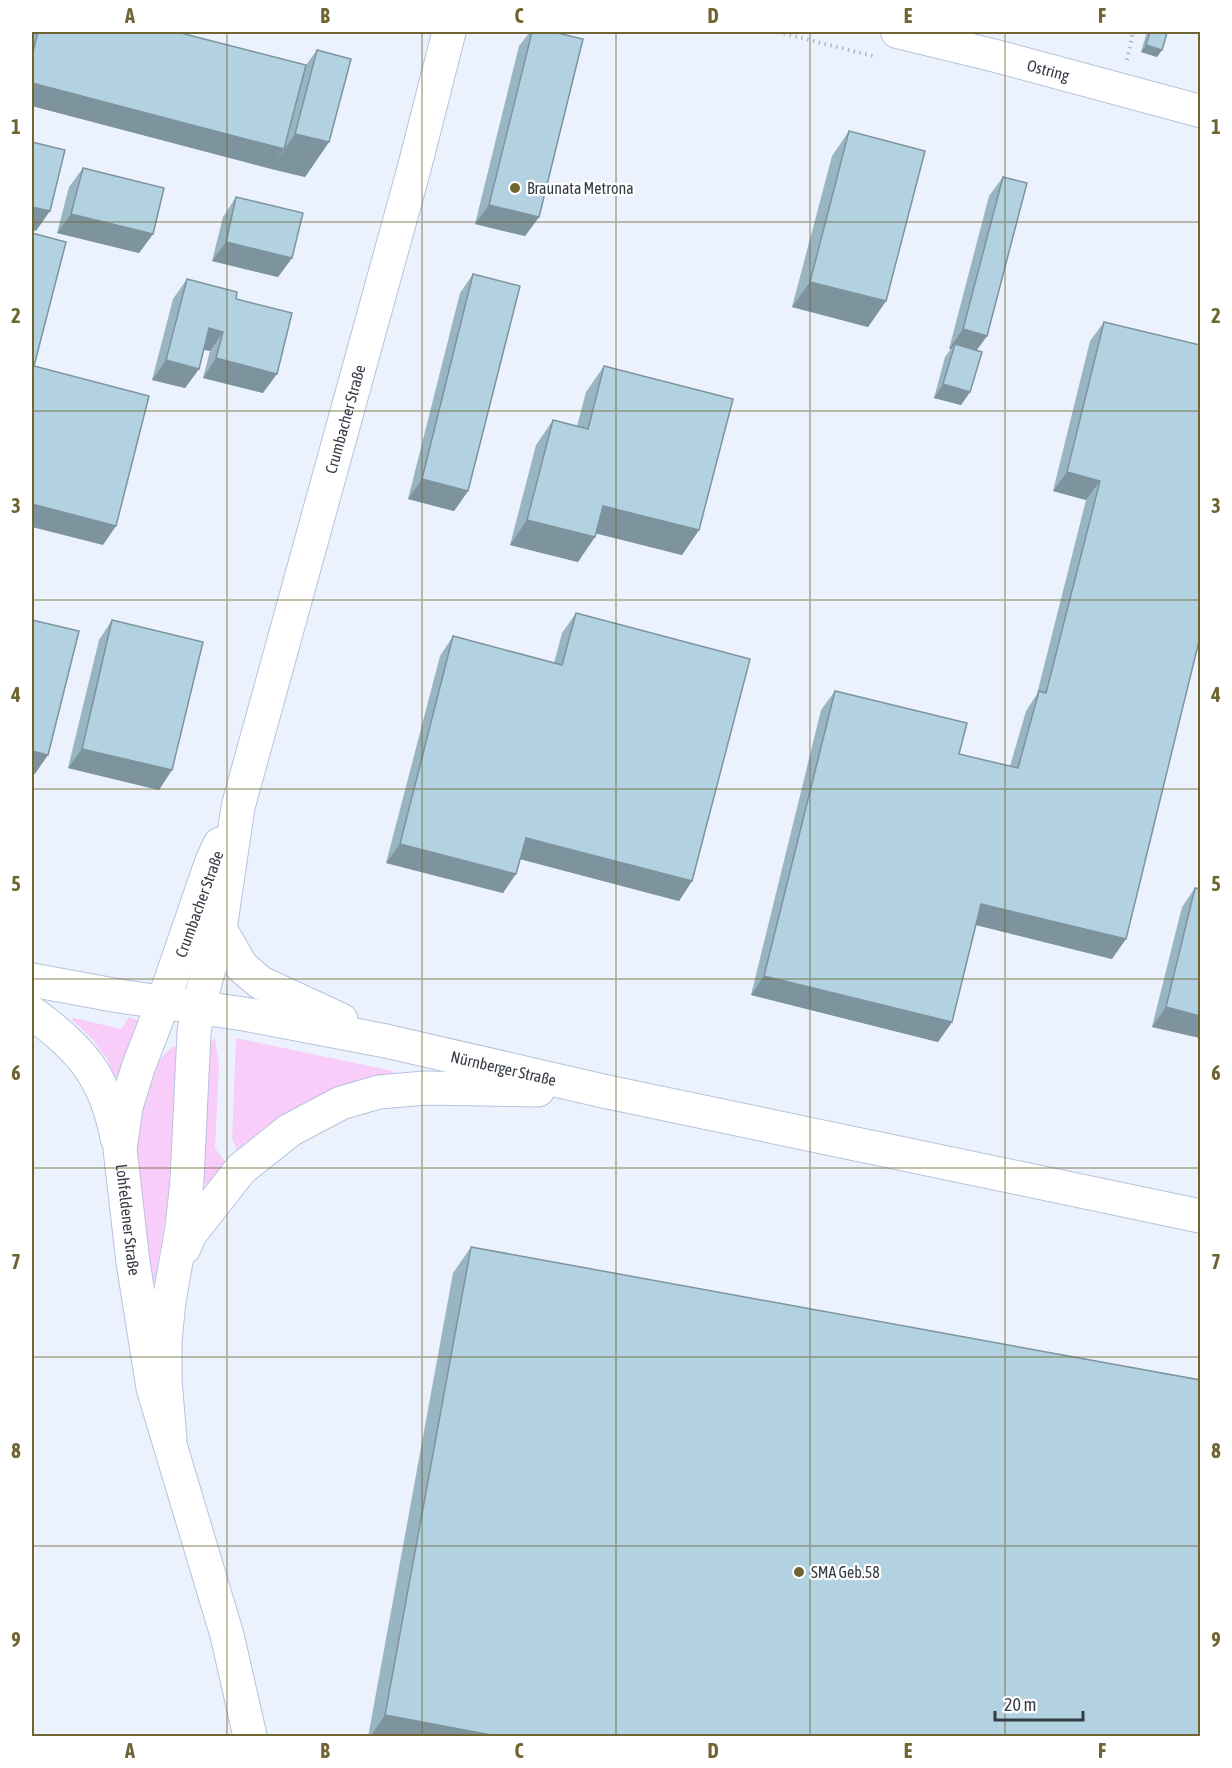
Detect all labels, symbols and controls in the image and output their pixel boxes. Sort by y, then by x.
text: A [124,4,135,27]
text: B [320,4,330,27]
text: C [515,4,524,27]
text: D [707,4,719,27]
text: E [904,4,913,27]
text: F [1098,4,1106,27]
street label: Ostring [1025,56,1071,85]
text: 1 [11,115,21,138]
text: 1 [1211,115,1221,138]
place label: Braunata Metrona [527,179,634,197]
marker: Braunata Metrona [508,181,522,195]
text: 2 [11,304,21,327]
text: 2 [1211,304,1221,327]
street label: Crumbacher Straße [321,363,369,476]
text: 3 [11,494,21,517]
text: 3 [1211,494,1221,517]
text: 4 [10,683,21,706]
text: 4 [1210,683,1221,706]
street label: Crumbacher Straße [171,848,227,960]
text: 5 [11,872,21,895]
text: 5 [1211,872,1221,895]
street label: Nürnberger Straße [449,1047,558,1089]
text: 6 [11,1061,21,1084]
text: 6 [1211,1061,1221,1084]
street label: Lohfeldener Straße [113,1163,144,1277]
text: 7 [11,1250,21,1273]
text: 7 [1211,1250,1221,1273]
text: 8 [11,1439,21,1462]
text: 8 [1211,1439,1221,1462]
place label: SMA Geb.58 [811,1563,880,1581]
marker: SMA Geb.58 [792,1565,806,1579]
text: 9 [11,1628,21,1651]
text: 9 [1211,1628,1221,1651]
scale bar [995,1684,1084,1722]
text: 20 m [1004,1694,1036,1715]
text: A [124,1739,135,1762]
text: B [320,1739,330,1762]
text: C [515,1739,524,1762]
text: D [707,1739,719,1762]
text: E [904,1739,913,1762]
text: F [1098,1739,1106,1762]

